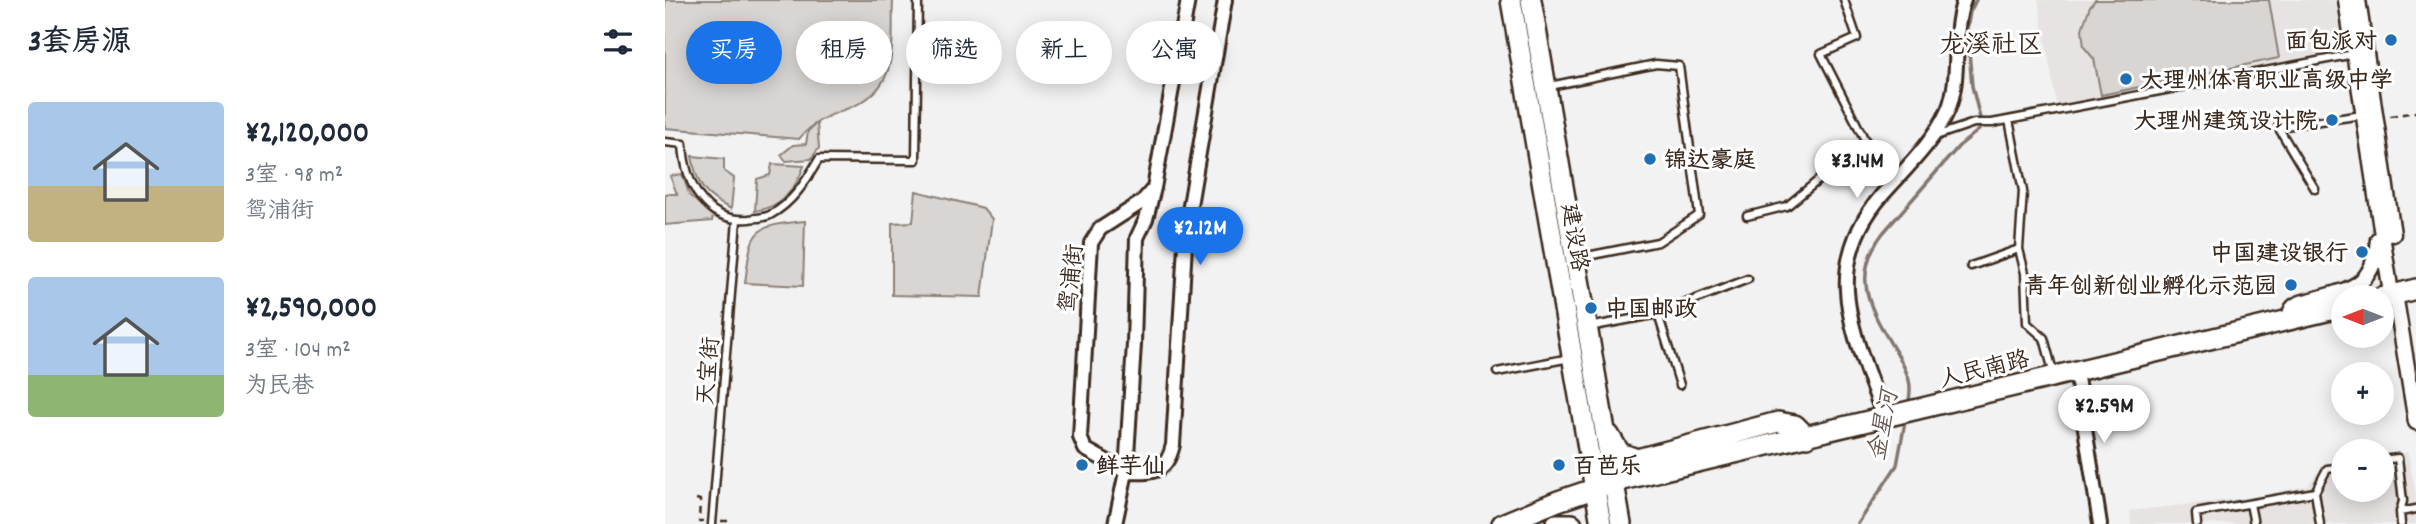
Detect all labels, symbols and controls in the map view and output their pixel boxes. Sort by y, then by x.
chip: 买房 [686,21,782,84]
chip: 租房 [796,21,892,84]
chip: 筛选 [906,21,1002,84]
chip: 新上 [1016,21,1112,84]
chip: 公寓 [1126,21,1222,84]
text: 3套房源 [28,23,131,66]
icon: filters [599,23,637,61]
place label: 面包派对 [2285,27,2377,60]
district label: 龙溪社区 [1939,28,2043,65]
marker: 面包派对 [2383,32,2399,48]
place label: 大理州体育职业高级中学 [2140,66,2393,99]
marker: 大理州体育职业高级中学 [2118,71,2134,87]
place label: 大理州建筑设计院 [2134,107,2318,140]
marker: 大理州建筑设计院 [2324,112,2340,128]
text: ¥2,120,000 [245,114,369,157]
icon: home [84,130,168,214]
pin: ¥3.14M [1800,140,1914,200]
place label: 锦达豪庭 [1664,146,1756,179]
text: ¥3.14M [1830,146,1884,179]
marker: 锦达豪庭 [1642,151,1658,167]
text: 3室 · 98 m² [245,160,343,193]
text: 鸳浦街 [245,196,314,229]
street label: 建设路 [1550,201,1595,274]
pin: ¥2.12M [1143,208,1257,267]
text: ¥2.12M [1173,213,1227,246]
place label: 中国建设银行 [2210,239,2348,272]
street label: 鸳浦街 [1053,242,1093,314]
marker: 中国建设银行 [2354,244,2370,260]
place label: 青年创新创业孵化示范园 [2024,272,2277,305]
marker: 青年创新创业孵化示范园 [2283,277,2299,293]
north arrow [2331,285,2394,348]
map controls [2331,285,2394,502]
text: ¥2,590,000 [245,289,377,332]
place label: 中国邮政 [1605,295,1697,328]
marker: 中国邮政 [1583,300,1599,316]
icon: home [84,305,168,389]
text: 3室 · 104 m² [245,335,351,368]
street label: 天宝街 [691,335,730,407]
street label: 人民南路 [1936,344,2033,399]
button: + [2331,362,2394,425]
text: 为民巷 [245,371,314,404]
water label: 金星河 [1861,383,1909,464]
pin: ¥2.59M [2047,386,2161,445]
text: ¥2.59M [2074,391,2134,424]
button: − [2331,439,2394,502]
place label: 鲜芋仙 [1096,452,1165,485]
place label: 百芭乐 [1573,452,1642,485]
marker: 鲜芋仙 [1074,457,1090,473]
marker: 百芭乐 [1551,457,1567,473]

